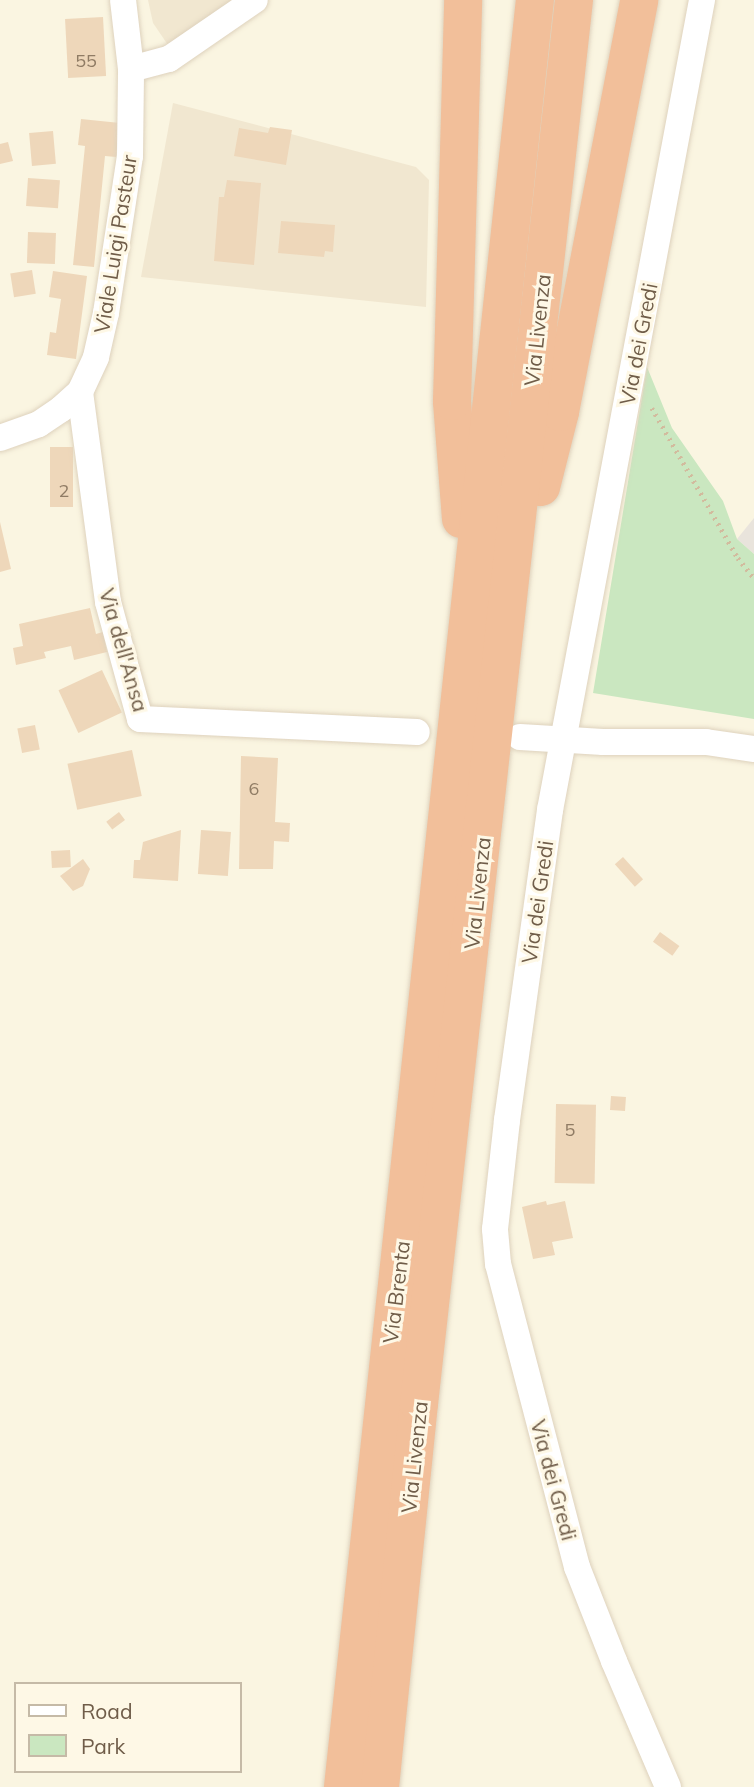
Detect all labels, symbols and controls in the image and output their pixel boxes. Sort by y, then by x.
house number: 55 [75,50,97,72]
street label: Viale Luigi Pasteur [88,153,142,335]
street label: Via Livenza [519,273,555,387]
street label: Via dei Gredi [614,281,662,407]
house number: 2 [59,480,69,502]
street label: Via dell'Ansa [94,585,154,715]
house number: 6 [249,778,259,800]
street label: Via Livenza [459,836,495,950]
street label: Via dei Gredi [516,839,558,965]
house number: 5 [565,1119,575,1141]
street label: Via Brenta [377,1239,415,1345]
street label: Via Livenza [396,1400,432,1514]
street label: Via dei Gredi [526,1417,582,1543]
legend [14,1682,242,1773]
text: Road [81,1698,132,1724]
text: Park [81,1733,125,1759]

